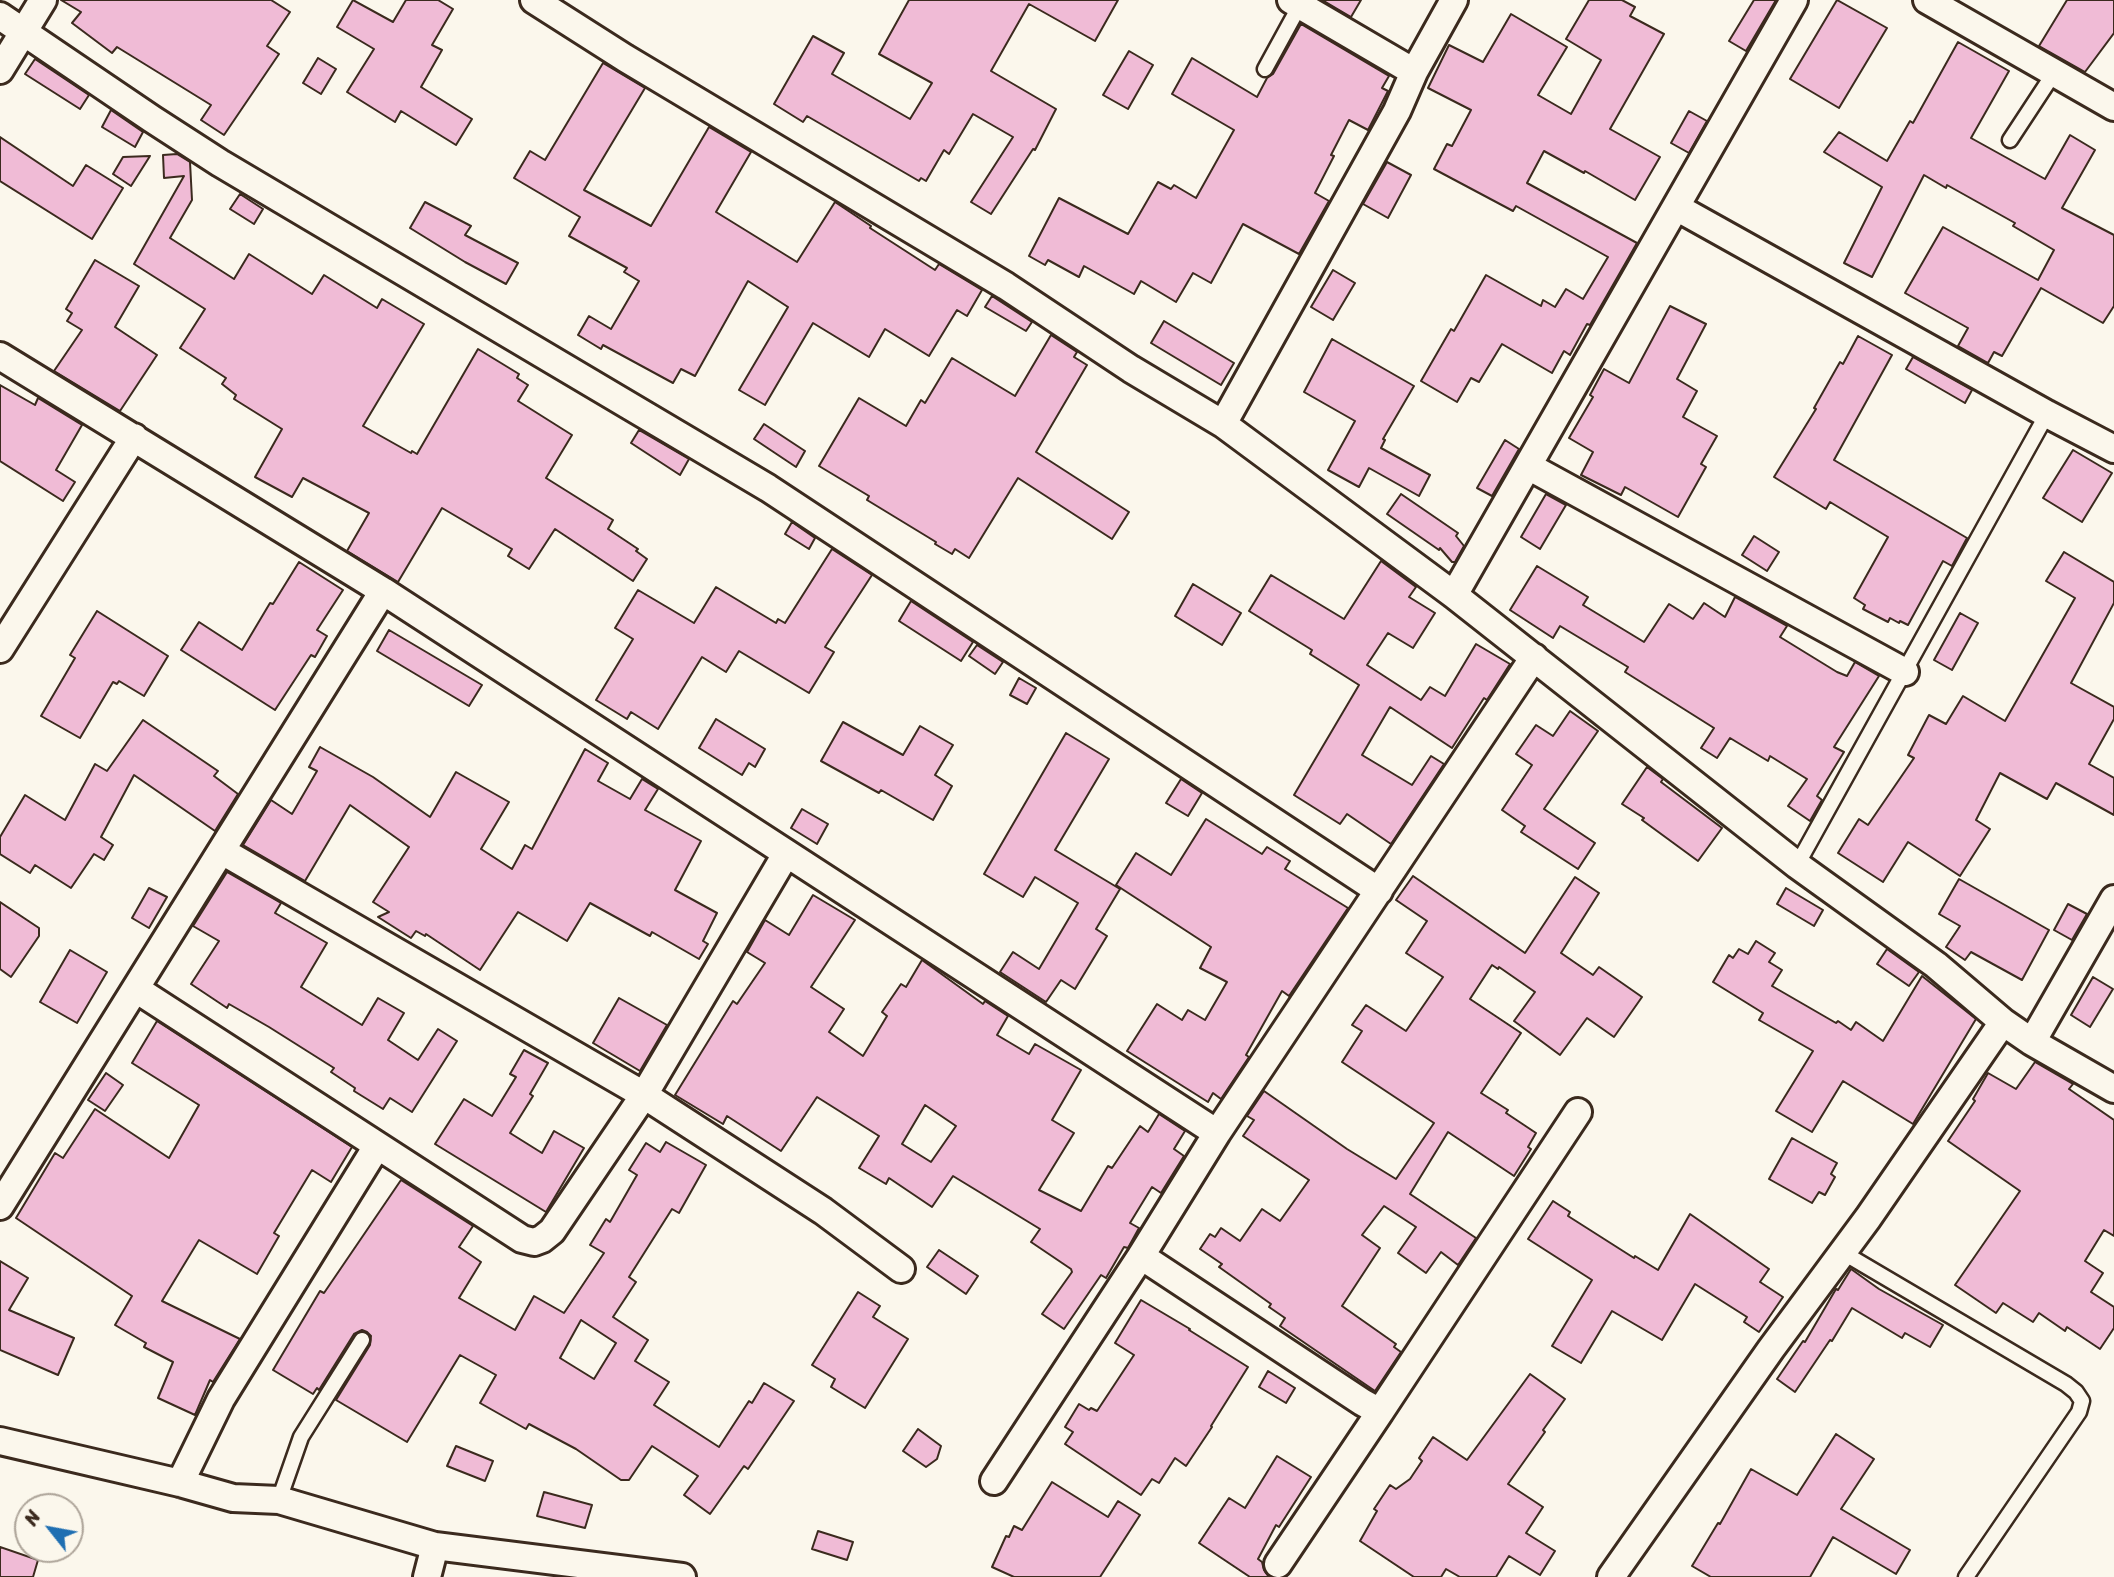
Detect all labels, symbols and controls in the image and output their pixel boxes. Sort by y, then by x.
north arrow [14,1493,84,1563]
text: N [15,1504,50,1532]

